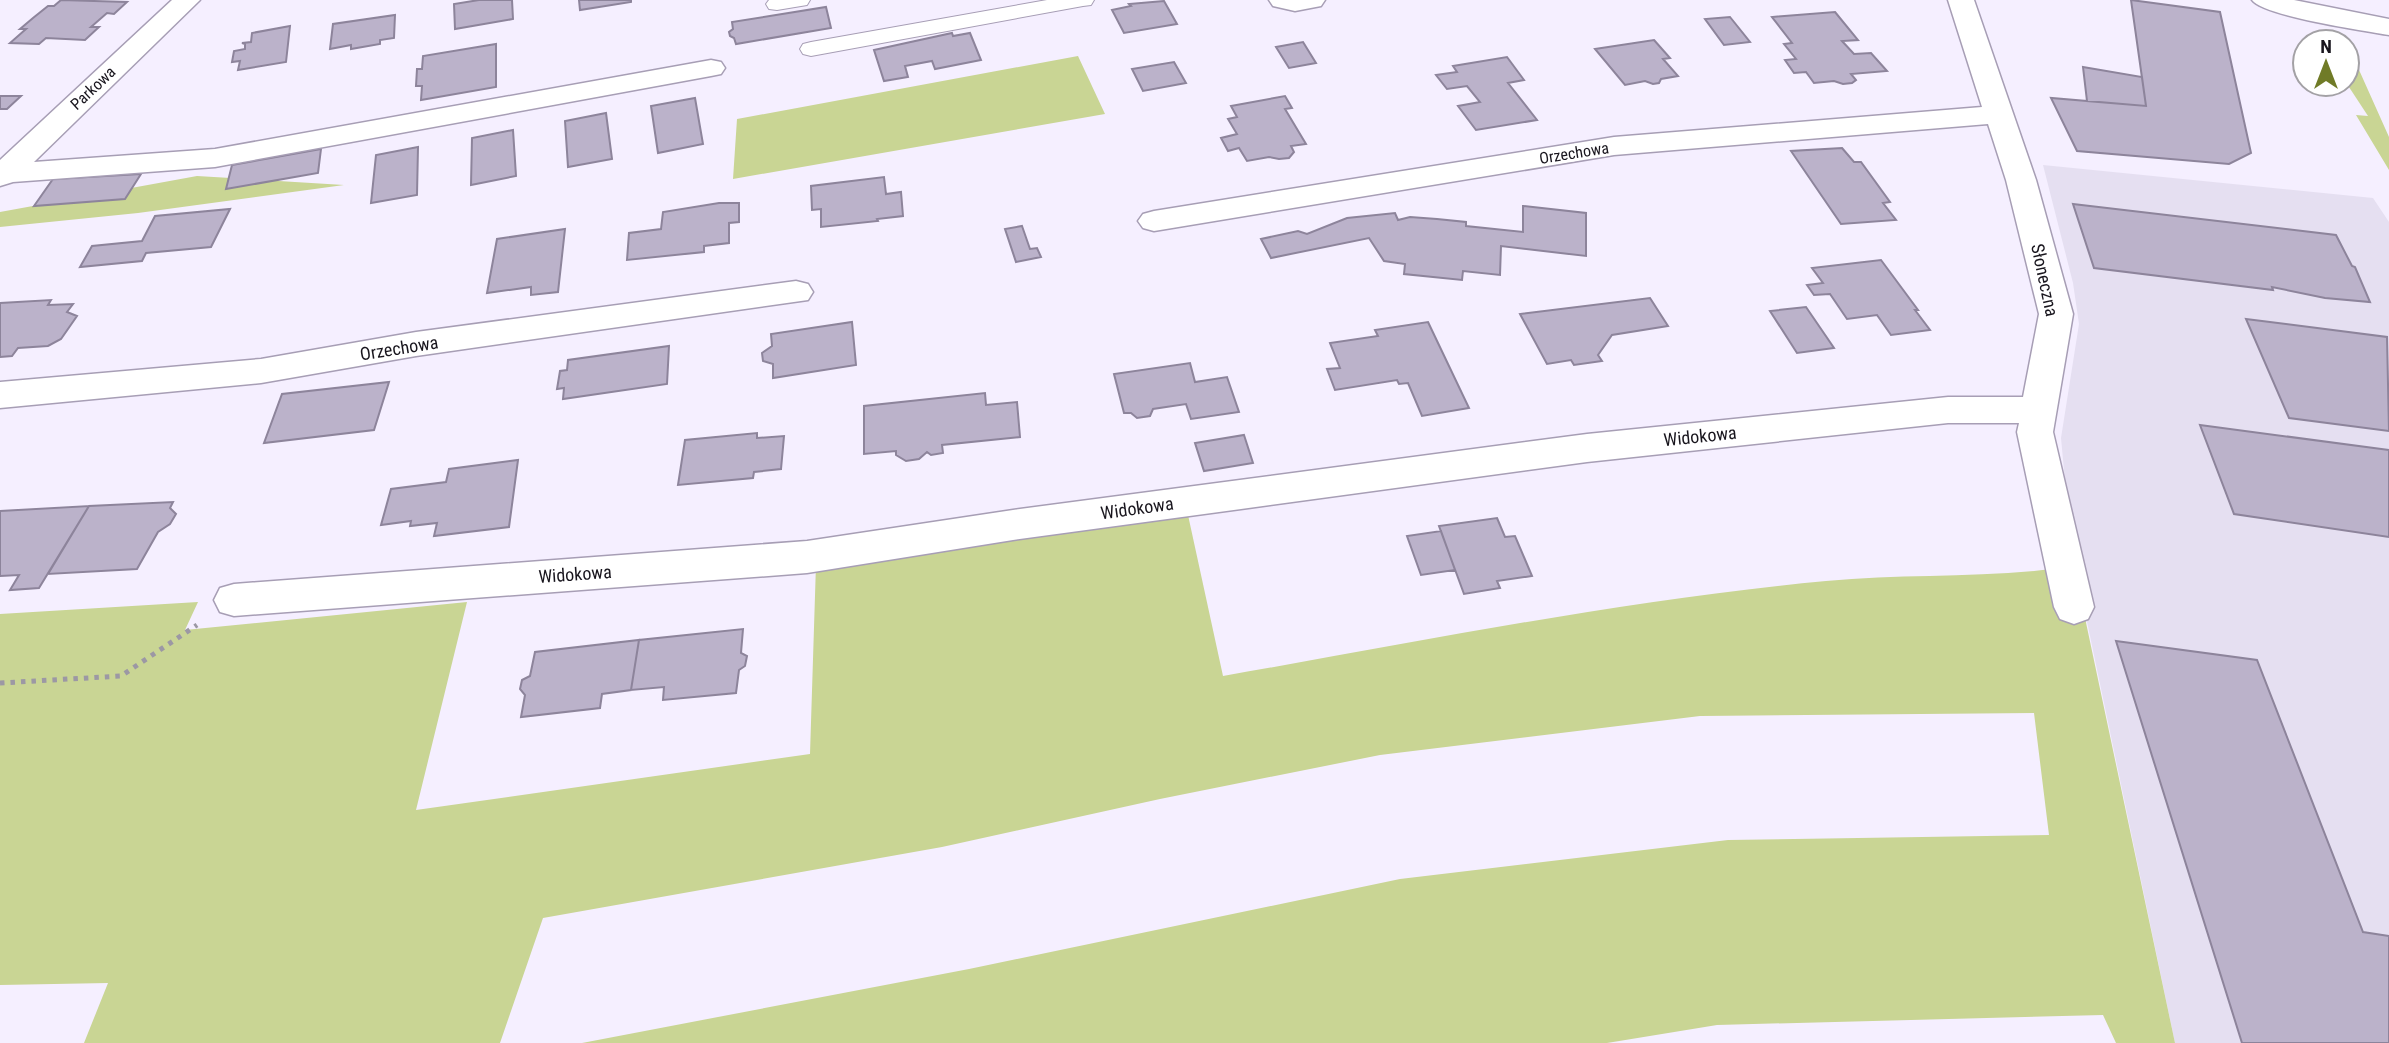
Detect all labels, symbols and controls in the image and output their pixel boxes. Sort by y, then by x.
north arrow [2291,28,2361,98]
text: N [2320,35,2332,58]
street label: Parkowa [67,62,119,114]
street label: Orzechowa [1538,138,1610,168]
street label: Słoneczna [2027,242,2063,318]
street label: Orzechowa [358,331,440,365]
street label: Widokowa [1662,422,1738,450]
street label: Widokowa [1099,493,1175,523]
street label: Widokowa [538,561,612,587]

